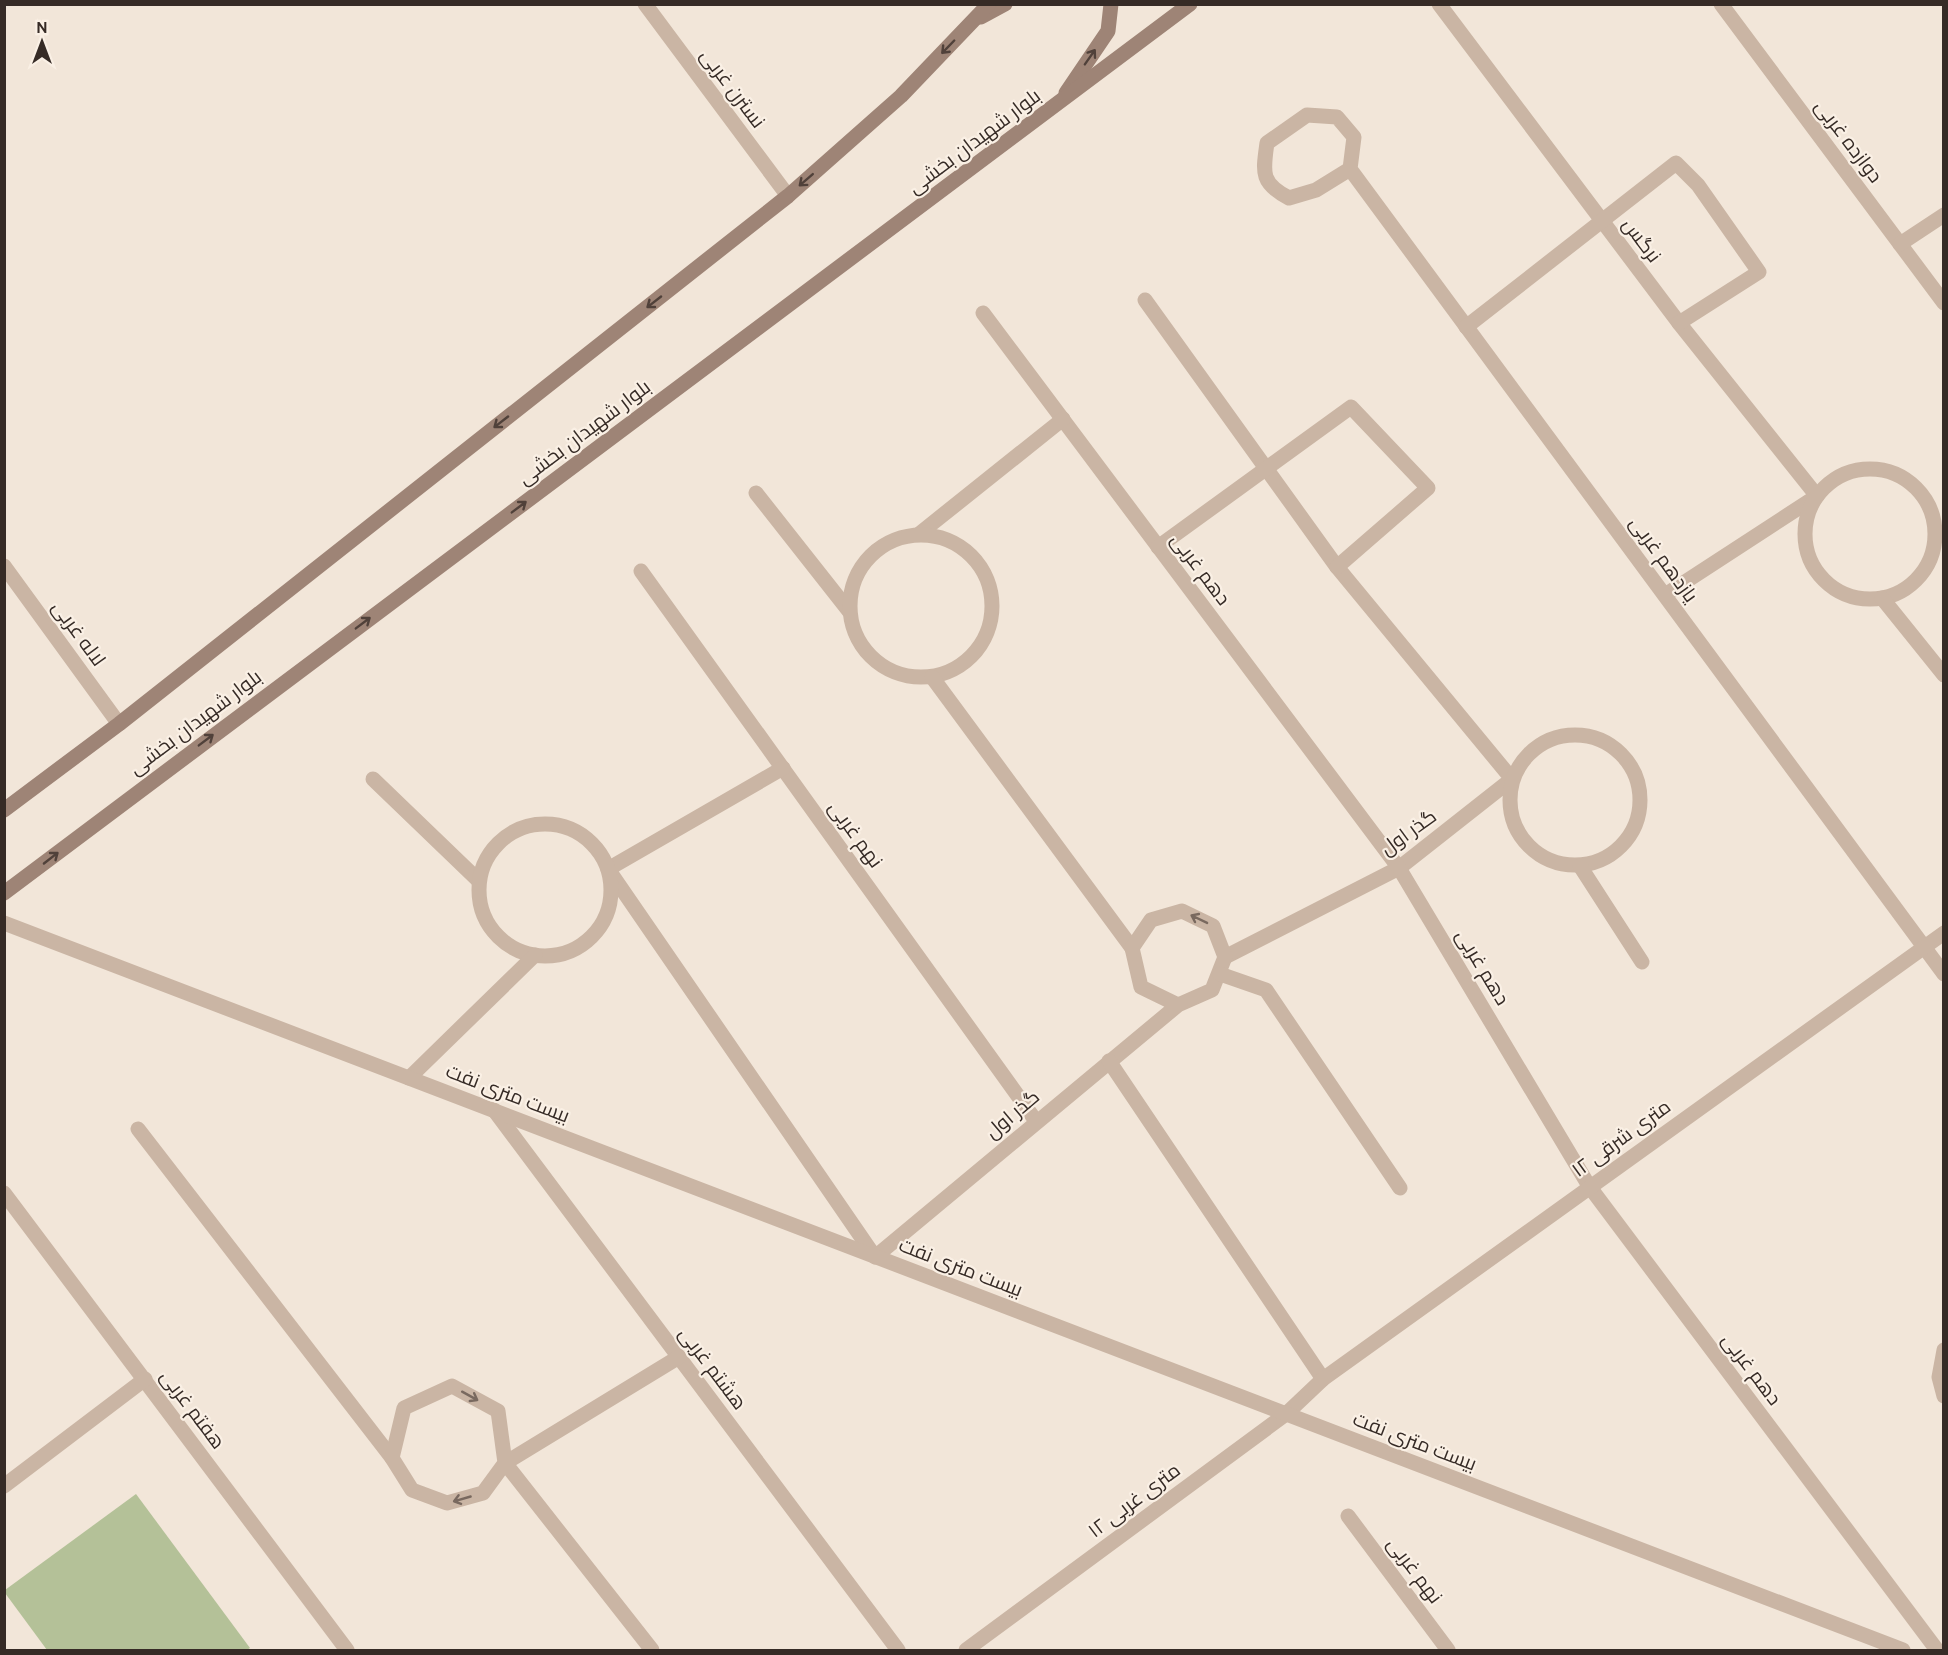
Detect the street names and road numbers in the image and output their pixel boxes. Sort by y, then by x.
street label: نسترن غربی [695,44,771,133]
street label: بلوار شهیدان بخشی [903,83,1046,200]
street label: دوازده غربی [1809,95,1888,188]
street label: نرگس [1617,213,1667,268]
street label: بلوار شهیدان بخشی [513,374,656,491]
street label: یازدهم غربی [1623,511,1704,608]
street label: دهم غربی [1165,528,1236,611]
street label: لاله غربی [46,595,111,671]
street label: بلوار شهیدان بخشی [124,664,267,781]
street label: نهم غربی [822,796,888,873]
street label: گذر اول [1375,804,1441,861]
street label: دهم غربی [1449,925,1515,1010]
street label: بیست متری نفت [442,1058,573,1129]
street label: گذر اول [980,1084,1045,1144]
street label: ۱۲ متری شرقی [1567,1094,1676,1183]
street label: بیست متری نفت [895,1232,1026,1303]
street label: هشتم غربی [672,1322,752,1415]
street label: دهم غربی [1716,1328,1787,1411]
street label: هفتم غربی [154,1365,231,1455]
street label: بیست متری نفت [1349,1406,1480,1477]
street label: ۱۲ متری غربی [1083,1458,1185,1543]
street label: نهم غربی [1381,1532,1448,1609]

